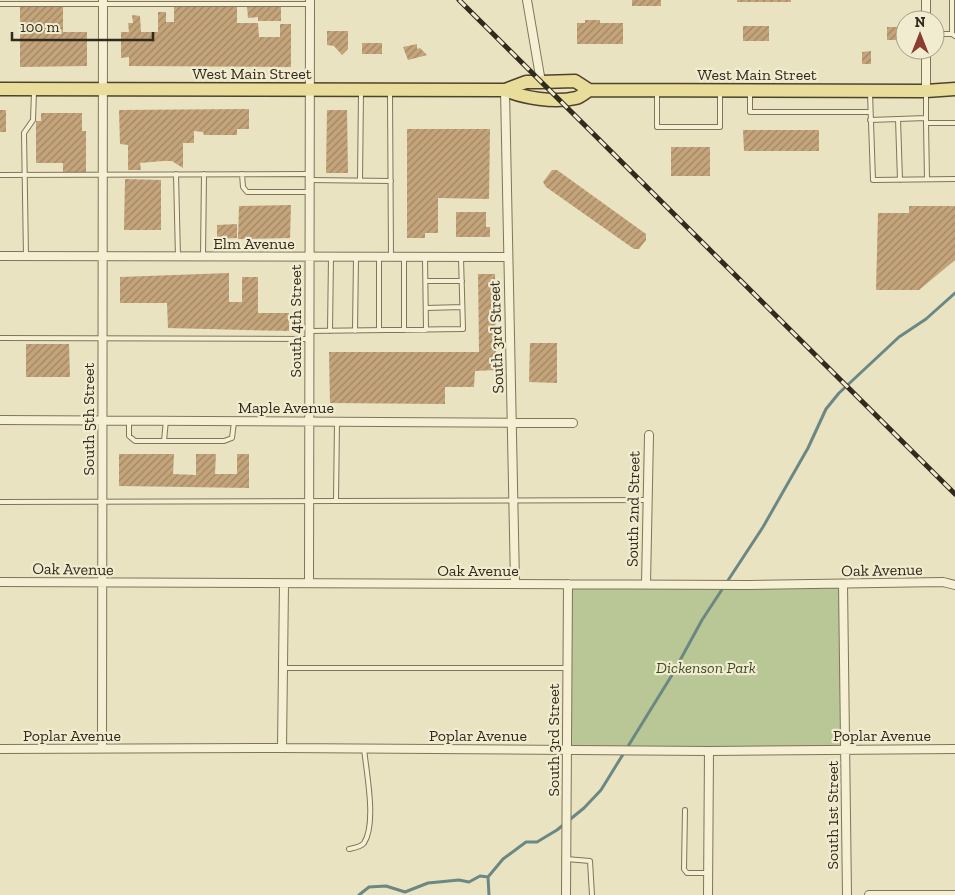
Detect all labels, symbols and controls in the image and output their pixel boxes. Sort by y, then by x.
scale bar [12,10,154,42]
north arrow [895,10,945,60]
text: N [915,14,926,31]
text: 100 m [20,18,59,36]
street label: West Main Street [192,64,312,83]
street label: West Main Street [697,65,817,84]
street label: Elm Avenue [213,234,295,253]
street label: South 4th Street [286,264,305,378]
street label: South 3rd Street [485,280,507,394]
street label: South 5th Street [79,363,98,475]
street label: Maple Avenue [238,398,334,417]
street label: South 2nd Street [622,451,644,567]
street label: Oak Avenue [32,559,114,579]
street label: Oak Avenue [841,560,923,580]
street label: Oak Avenue [437,561,519,580]
park label: Dickenson Park [656,658,756,677]
street label: South 3rd Street [544,683,563,797]
street label: Poplar Avenue [23,726,121,745]
street label: Poplar Avenue [429,726,527,745]
street label: Poplar Avenue [833,726,931,745]
street label: South 1st Street [823,760,842,869]

